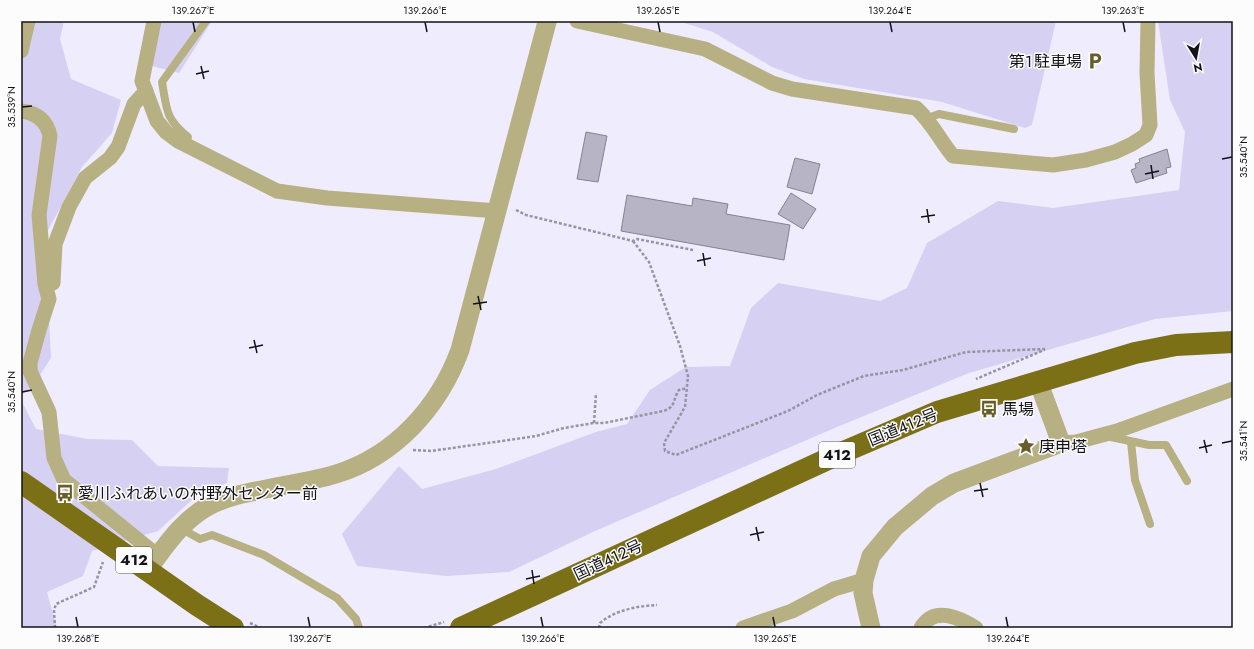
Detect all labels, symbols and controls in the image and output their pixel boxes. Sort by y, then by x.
text: 139.267°E [172,3,215,18]
text: 139.266°E [403,3,447,18]
text: 139.265°E [636,3,680,18]
text: 139.264°E [868,3,912,18]
text: 139.263°E [1101,3,1145,18]
north arrow [1176,38,1216,78]
place label: 第１駐車場 [1009,50,1082,73]
parking icon: 第１駐車場 [1085,51,1105,71]
text: N [1192,59,1204,77]
text: 35.539°N [4,86,19,128]
text: 35.540°N [1236,136,1251,178]
text: 35.540°N [4,371,19,413]
place label: 馬場 [1002,398,1034,421]
bus stop icon: 馬場 [979,399,999,419]
street label: 国道412号 [865,403,941,451]
text: 35.541°N [1236,421,1251,461]
place label: 庚申塔 [1039,435,1087,458]
place icon: 庚申塔 [1016,436,1036,456]
road number: 412 [819,442,855,468]
place label: 愛川ふれあいの村野外センター前 [78,482,318,505]
bus stop icon: 愛川ふれあいの村野外センター前 [55,483,75,503]
street label: 国道412号 [570,534,646,586]
road number: 412 [116,547,152,573]
text: 139.268°E [56,631,100,646]
text: 139.267°E [289,631,332,646]
text: 139.266°E [521,631,565,646]
text: 139.265°E [753,631,797,646]
text: 139.264°E [986,631,1030,646]

